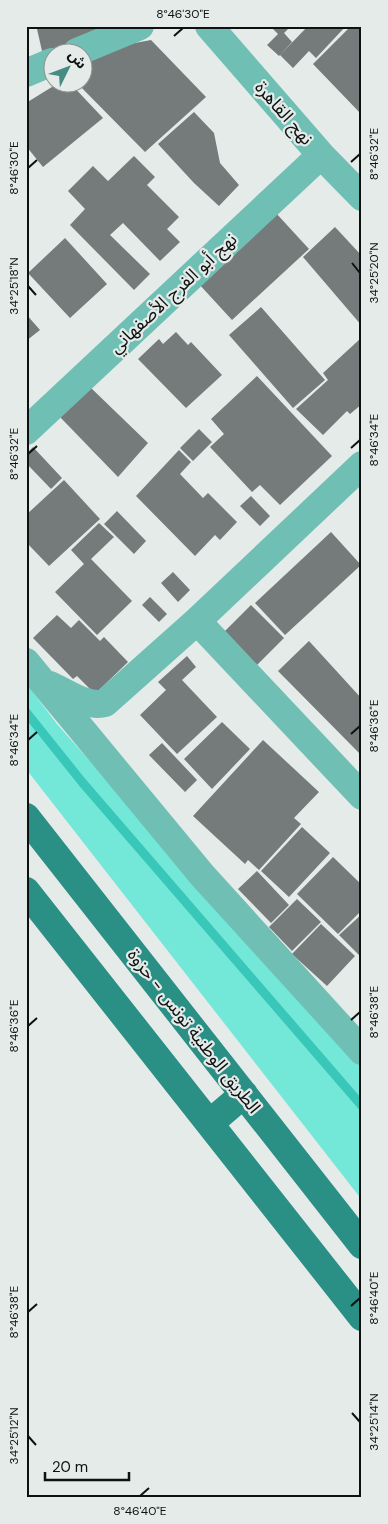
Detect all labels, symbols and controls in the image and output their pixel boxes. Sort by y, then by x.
text: 8°46'30"E [156,6,210,22]
north arrow [42,42,92,92]
text: ش [65,46,91,72]
street label: نهج القاهرة [249,76,319,151]
text: 8°46'32"E [366,128,382,180]
text: 8°46'30"E [6,141,22,195]
street label: نهج أبو الفرج الأصفهاني [104,227,243,359]
text: 34°25'20"N [366,242,382,304]
text: 34°25'18"N [6,257,22,315]
text: 8°46'34"E [366,413,382,466]
text: 8°46'32"E [6,428,22,480]
text: 8°46'36"E [366,699,382,753]
text: 8°46'34"E [6,713,22,766]
street label: الطريق الوطنية تونس - حزوة [122,944,266,1118]
text: 8°46'38"E [366,985,382,1038]
text: 8°46'36"E [6,999,22,1053]
text: 8°46'40"E [366,1271,382,1325]
text: 8°46'38"E [6,1285,22,1338]
text: 34°25'14"N [366,1393,382,1451]
text: 34°25'12"N [6,1408,22,1464]
scale bar [45,1449,129,1481]
text: 20 m [52,1457,88,1477]
text: 8°46'40"E [113,1503,167,1519]

